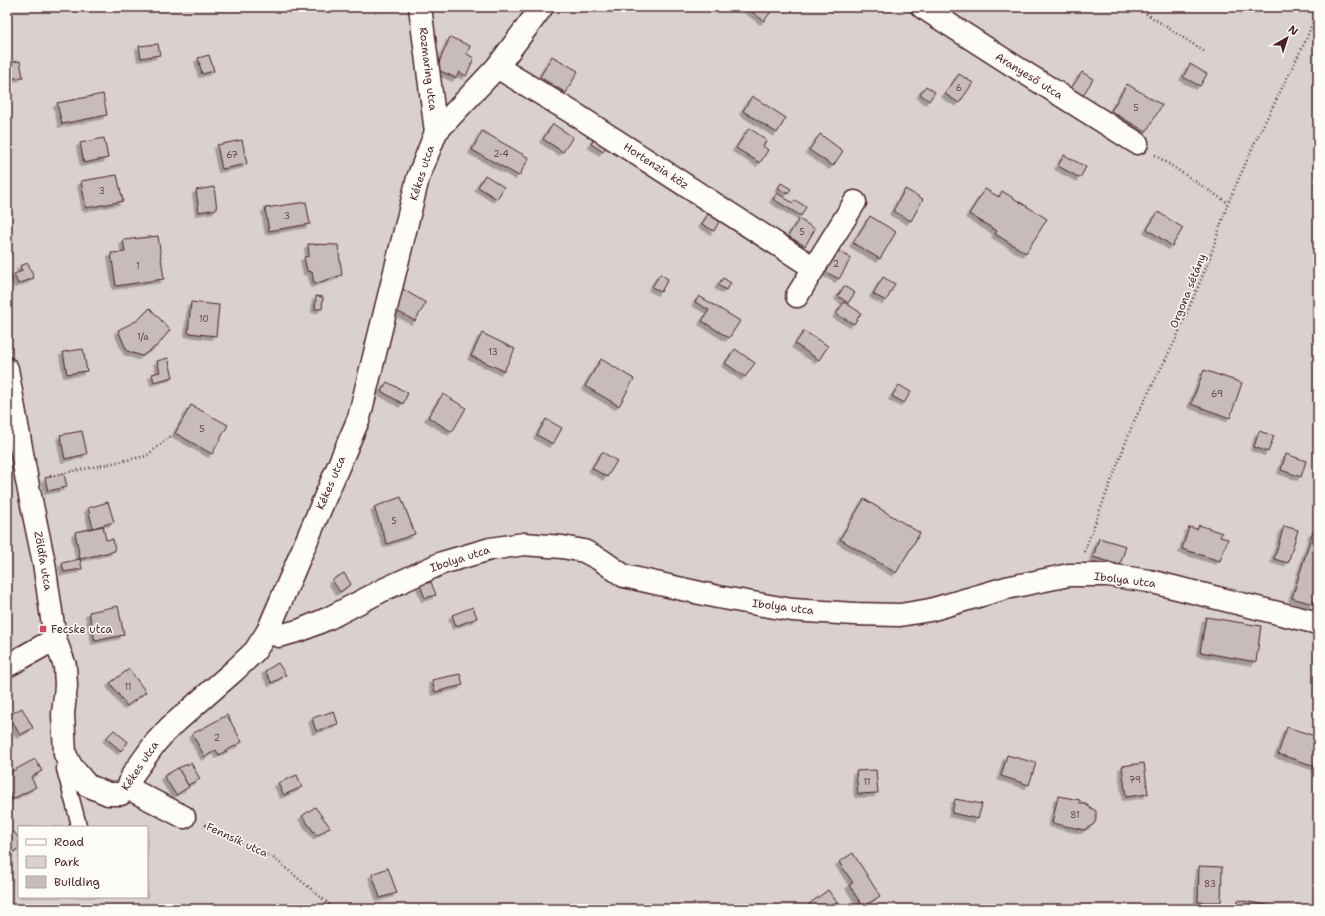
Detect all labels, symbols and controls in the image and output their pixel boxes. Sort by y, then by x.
north arrow [1267,18,1307,58]
text: N [1285,22,1301,39]
street label: Rozmaring utca [415,26,441,112]
street label: Aranyeső utca [992,49,1066,103]
house number: 6 [956,82,962,94]
house number: 5 [1133,102,1139,114]
street label: Hortenzia köz [620,139,692,193]
street label: Kékes utca [406,143,438,202]
house number: 2-4 [493,148,509,160]
house number: 67 [226,149,238,161]
house number: 3 [99,185,105,197]
house number: 3 [284,210,290,222]
house number: 5 [799,226,805,238]
street label: Orgona sétány [1166,252,1210,330]
house number: 2 [833,258,839,270]
house number: 1 [136,260,140,272]
house number: 10 [199,313,209,325]
house number: 1/a [137,331,149,343]
house number: 13 [488,346,498,358]
house number: 69 [1211,388,1223,400]
house number: 5 [199,423,205,435]
street label: Kékes utca [313,454,349,512]
house number: 5 [391,515,397,527]
street label: Zöldfa utca [30,530,56,592]
street label: Ibolya utca [428,542,492,576]
street label: Ibolya utca [1093,569,1157,591]
street label: Ibolya utca [751,596,815,618]
place label: Fecske utca [51,622,112,637]
marker: Fecske utca [38,624,48,634]
house number: 11 [124,681,132,693]
house number: 2 [214,732,220,744]
street label: Kékes utca [118,738,162,794]
house number: 79 [1129,774,1141,786]
house number: 11 [863,776,871,788]
house number: 81 [1070,809,1080,821]
street label: Fennsík utca [204,819,270,861]
legend [18,826,148,898]
text: Road [54,834,85,850]
text: Park [54,854,80,870]
text: Building [54,874,100,890]
house number: 83 [1204,878,1216,890]

